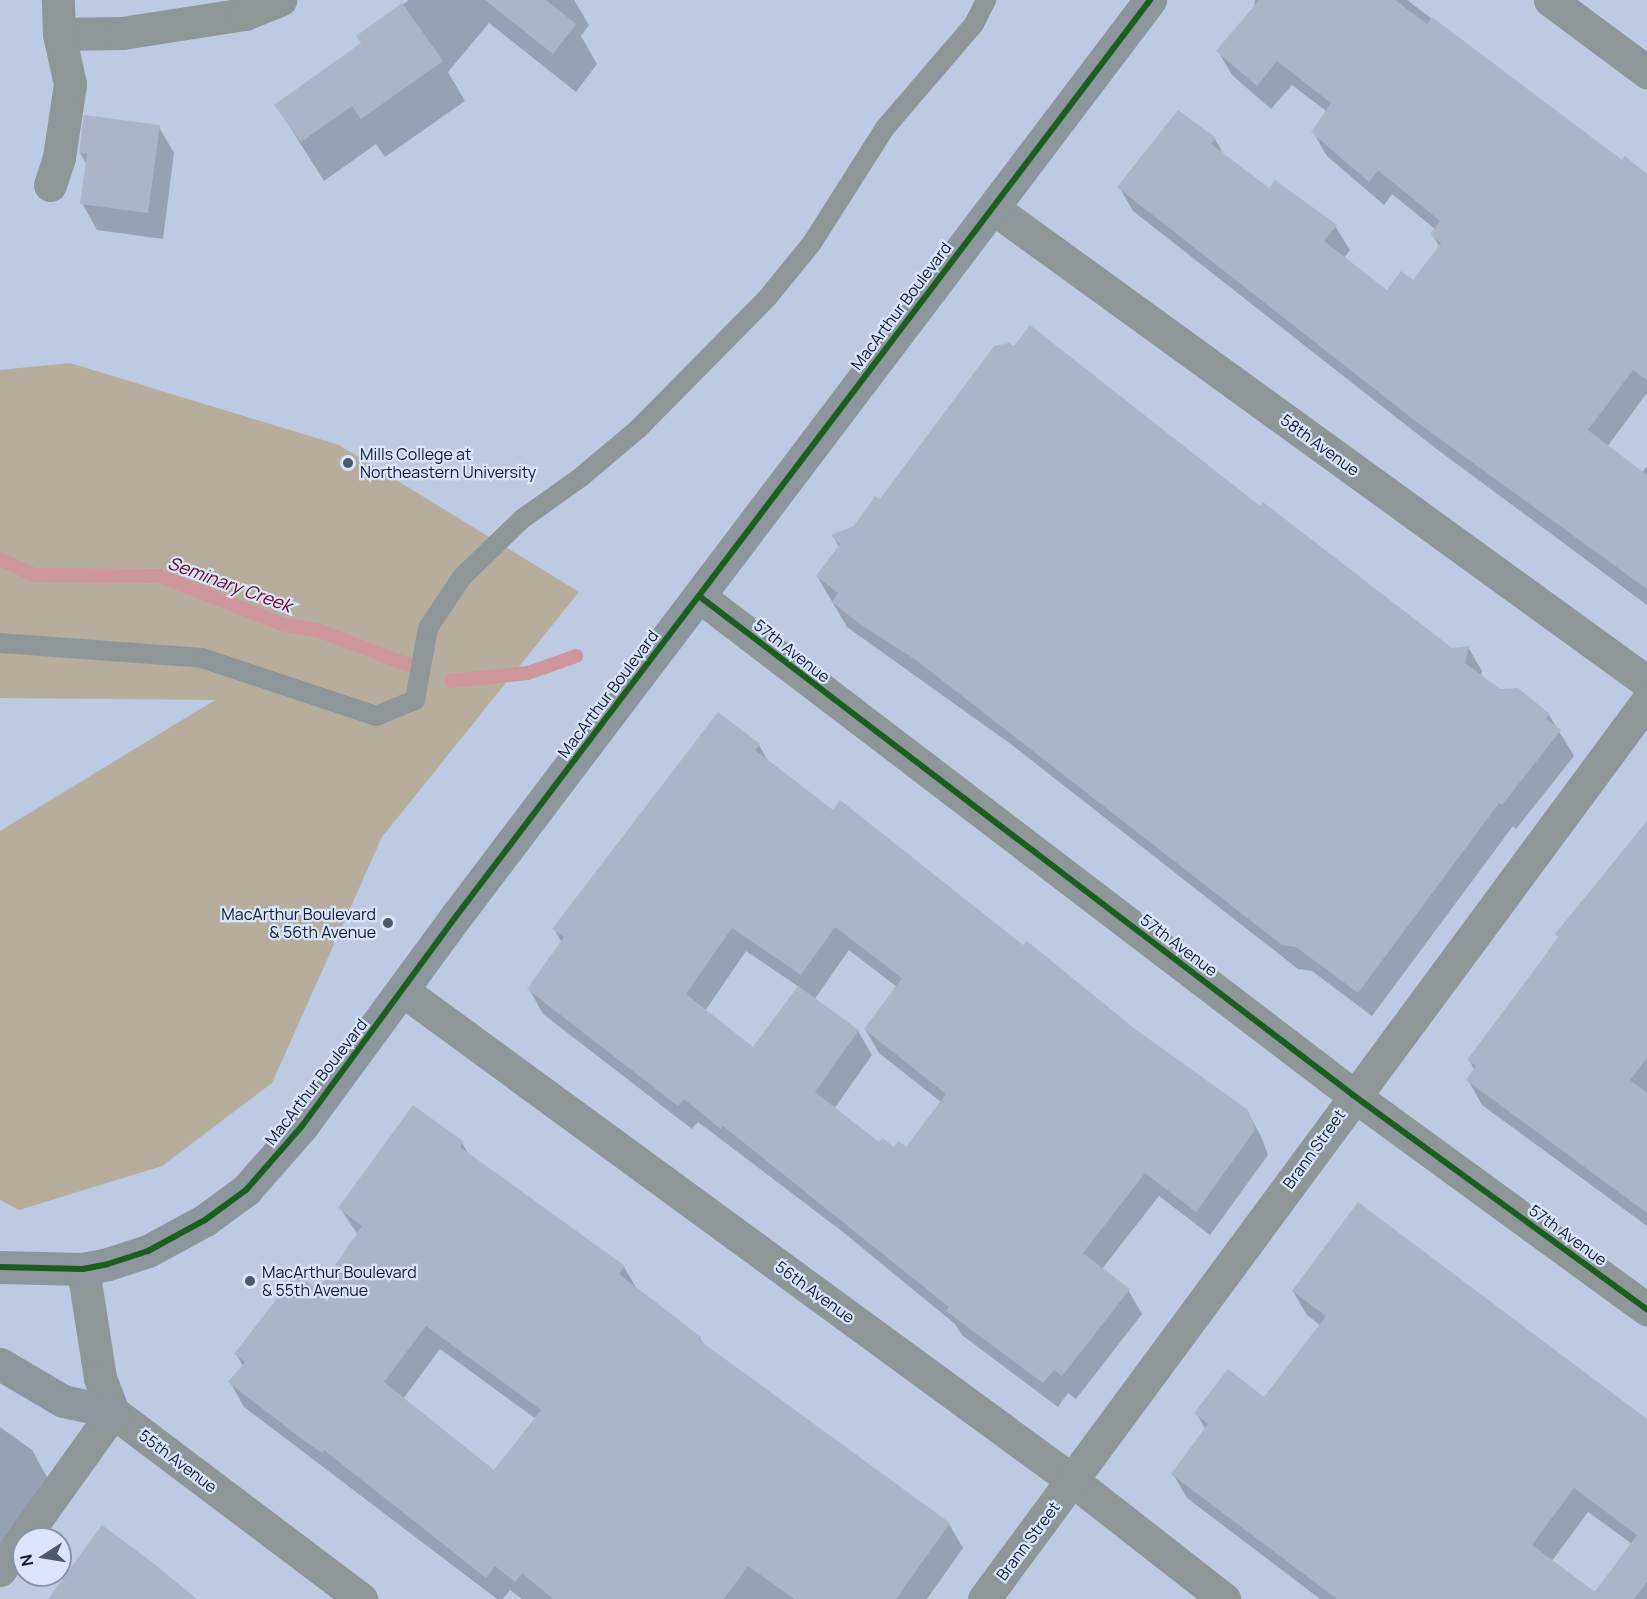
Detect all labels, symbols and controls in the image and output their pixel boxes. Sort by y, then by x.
street label: MacArthur Boulevard [847,238,955,374]
street label: 58th Avenue [1277,410,1363,480]
place label: Mills College at Northeastern University [360,444,536,482]
marker: Mills College at Northeastern University [341,456,355,470]
water label: Seminary Creek [165,552,295,616]
street label: 57th Avenue [750,615,834,687]
street label: MacArthur Boulevard [554,626,662,762]
place label: MacArthur Boulevard & 56th Avenue [221,904,376,942]
street label: 57th Avenue [1137,910,1221,980]
marker: MacArthur Boulevard & 56th Avenue [381,916,395,930]
street label: MacArthur Boulevard [261,1015,371,1149]
street label: Brann Street [1279,1106,1349,1192]
street label: 57th Avenue [1525,1200,1611,1270]
street label: 56th Avenue [772,1257,858,1327]
place label: MacArthur Boulevard & 55th Avenue [262,1262,417,1300]
marker: MacArthur Boulevard & 55th Avenue [243,1274,257,1288]
street label: 55th Avenue [135,1426,221,1496]
street label: Brann Street [992,1498,1064,1584]
north arrow [12,1527,72,1587]
text: N [14,1552,38,1568]

